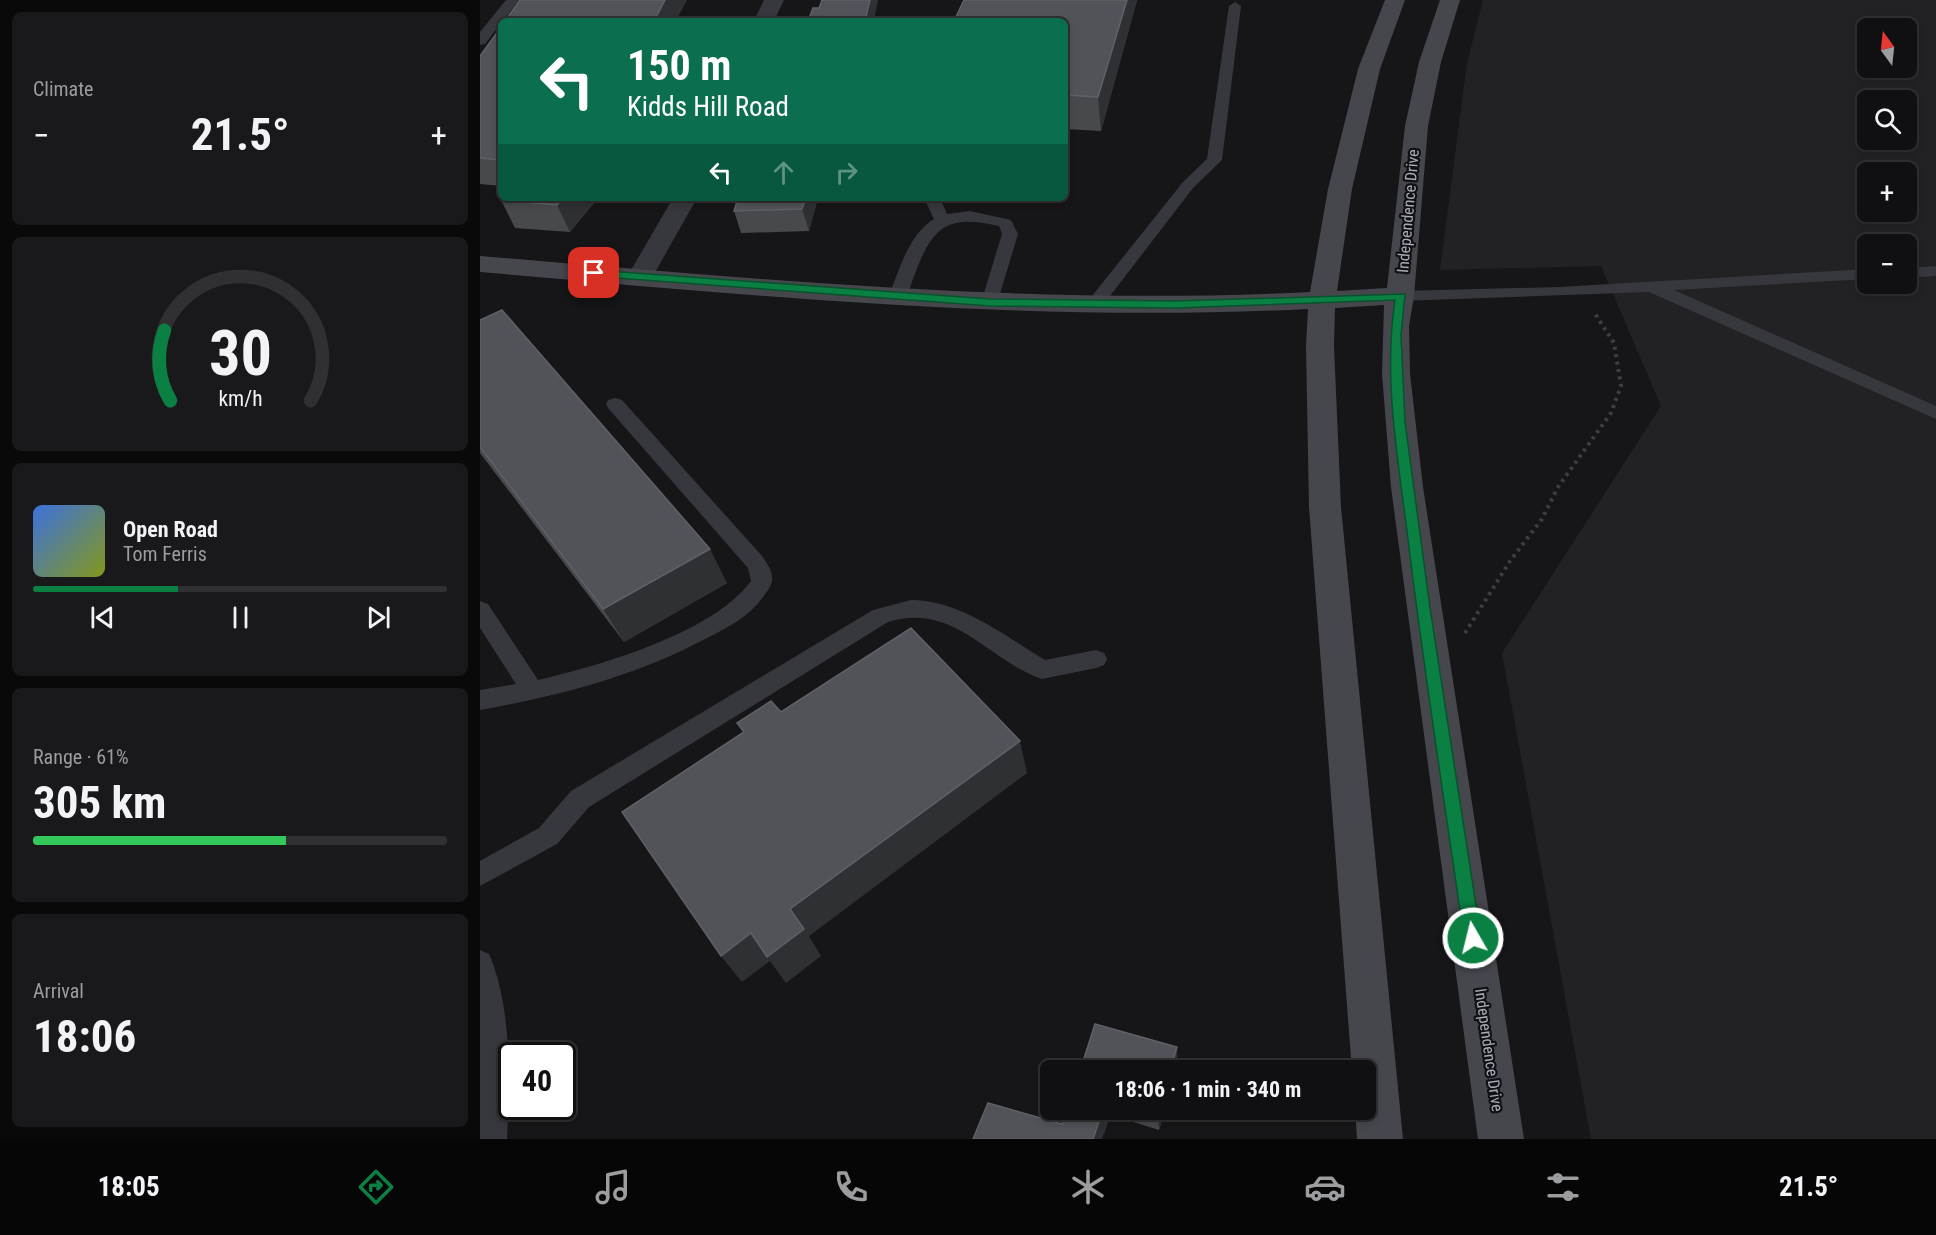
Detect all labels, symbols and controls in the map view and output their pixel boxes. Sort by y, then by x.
north arrow [1857,18,1917,78]
map controls [1857,18,1917,294]
text: 150 m [627,41,732,90]
icon: left [528,42,606,120]
text: Climate [33,77,93,101]
button: search [1857,90,1917,150]
text: Kidds Hill Road [627,91,789,123]
text: 21.5° [191,108,289,161]
text: − [33,116,50,155]
text: + [431,116,447,155]
street label: Independence Drive [1393,148,1423,274]
icon: left [704,156,737,189]
icon: ahead [767,156,800,189]
icon: right [830,156,863,189]
button: + [1857,162,1917,222]
button: − [1857,234,1917,294]
pin [568,247,619,298]
icon: arrive [577,256,610,289]
text: 30 [208,317,272,390]
text: km/h [218,387,262,412]
text: Open Road [123,517,218,542]
text: Tom Ferris [123,542,207,566]
icon: previous [86,601,119,634]
icon: pause [224,601,257,634]
icon: next [362,601,395,634]
text: Range · 61% [33,745,129,769]
text: 305 km [33,776,166,829]
position arrow [1441,906,1505,970]
text: Arrival [33,979,84,1003]
street label: Independence Drive [1471,987,1507,1113]
text: 18:06 [33,1010,136,1063]
speed limit sign: 40 [498,1042,576,1120]
text: 18:06 · 1 min · 340 m [1115,1077,1301,1102]
icon: directions [355,1166,397,1208]
icon: music [592,1166,634,1208]
icon: phone [830,1166,872,1208]
icon: climate [1067,1166,1109,1208]
icon: car [1304,1166,1346,1208]
icon: filters [1542,1166,1584,1208]
text: 18:05 [98,1171,160,1203]
text: 21.5° [1779,1171,1838,1203]

